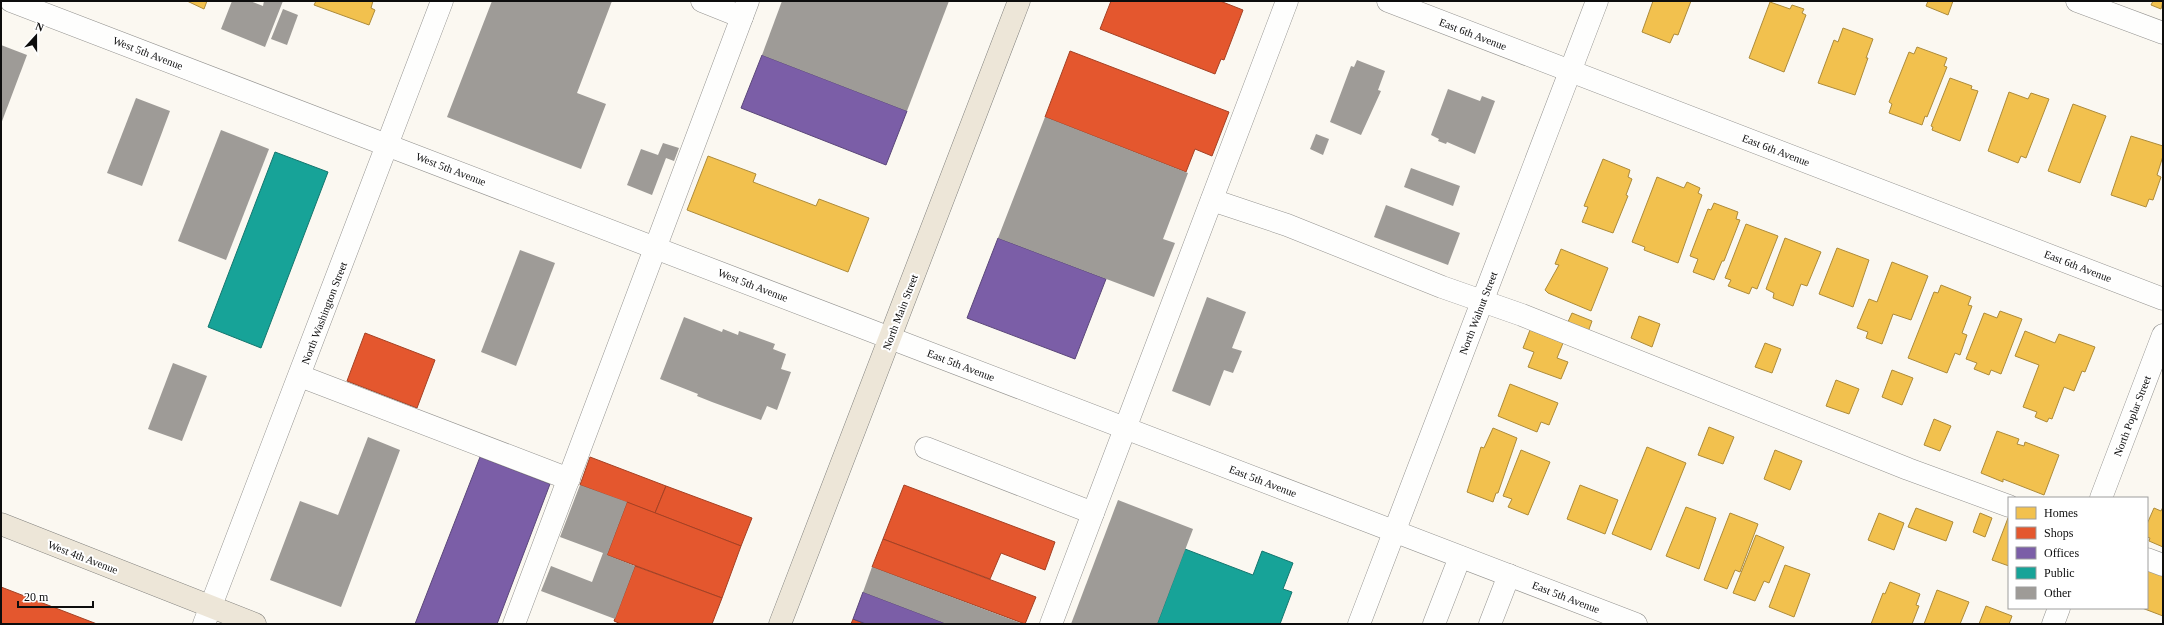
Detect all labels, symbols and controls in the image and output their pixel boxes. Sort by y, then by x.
north arrow [16,16,56,56]
street label: East 6th Avenue [1438,16,1509,52]
text: N [34,20,45,34]
street label: West 5th Avenue [111,34,185,72]
street label: East 6th Avenue [1741,132,1812,168]
street label: West 5th Avenue [414,150,488,188]
street label: East 6th Avenue [2043,248,2114,284]
street label: North Washington Street [299,260,349,366]
street label: West 5th Avenue [716,266,790,304]
street label: North Walnut Street [1457,270,1499,356]
street label: North Main Street [880,272,920,352]
street label: East 5th Avenue [926,347,997,383]
street label: North Poplar Street [2111,374,2153,458]
street label: East 5th Avenue [1228,463,1299,499]
legend [2008,497,2148,609]
text: Homes [2044,506,2078,520]
text: Shops [2044,526,2074,540]
street label: West 4th Avenue [46,538,120,576]
text: Offices [2044,546,2079,560]
text: Public [2044,566,2075,580]
street label: East 5th Avenue [1531,579,1602,615]
scale bar [18,583,93,609]
text: Other [2044,586,2071,600]
text: 20 m [24,590,49,604]

